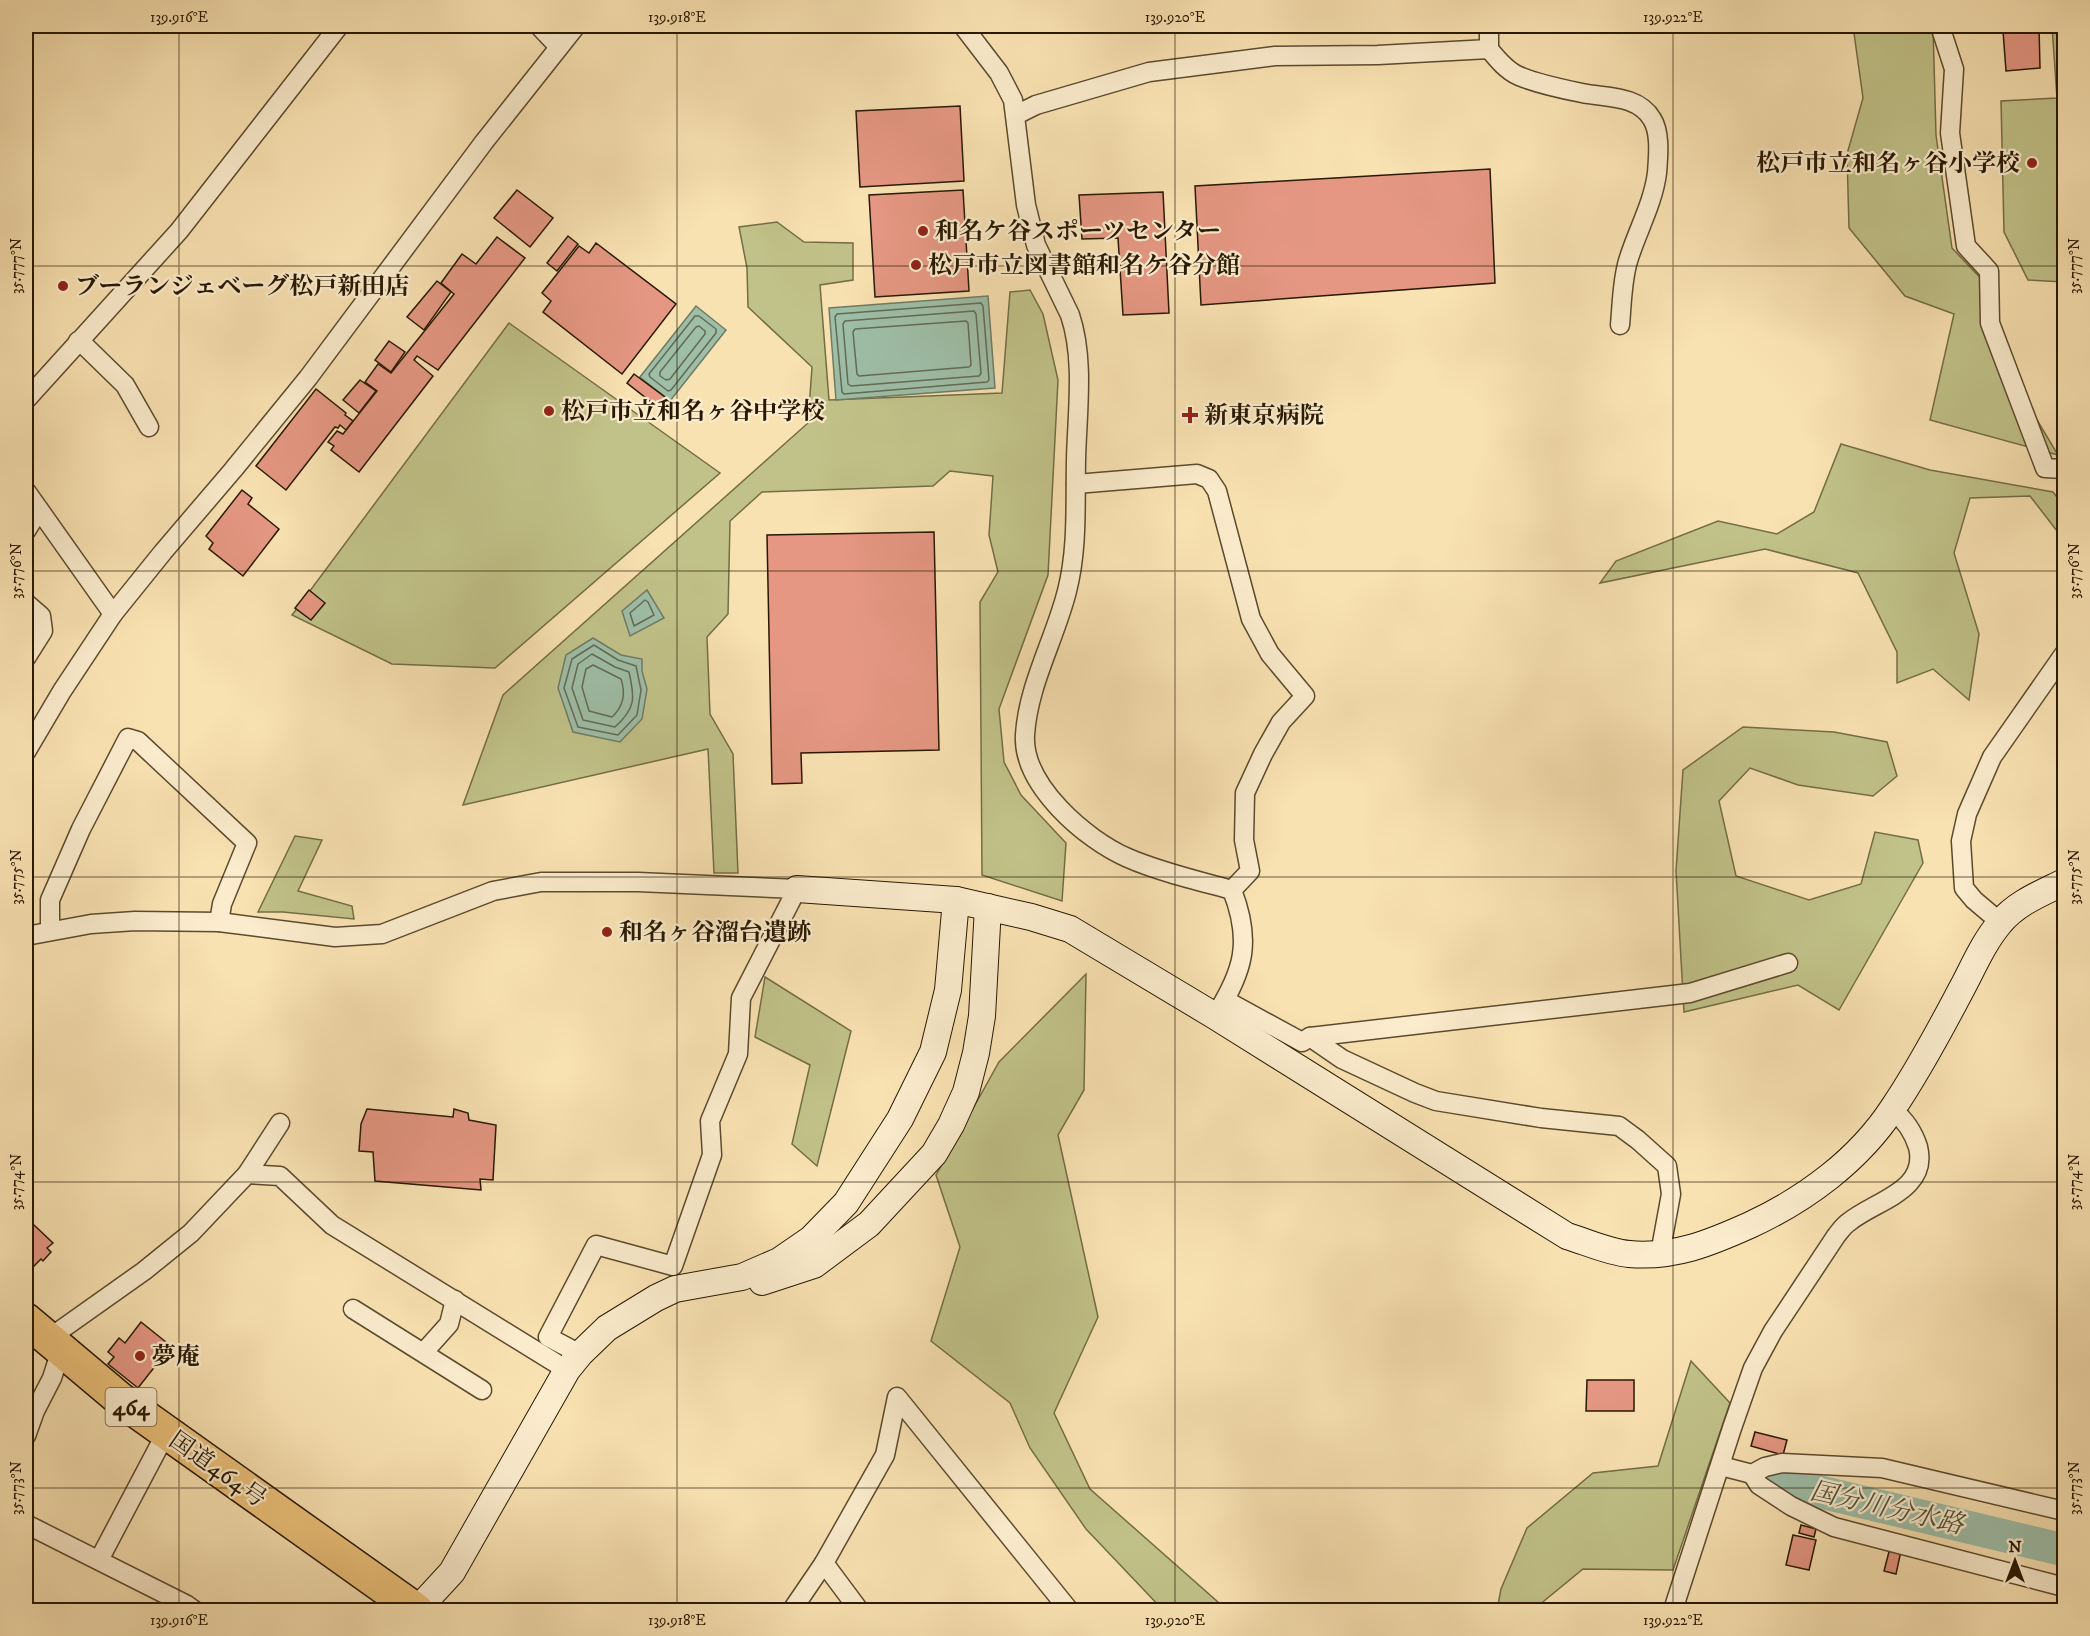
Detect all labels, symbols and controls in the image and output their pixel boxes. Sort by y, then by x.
text: 139.916°E [150,8,208,27]
text: 139.918°E [648,8,706,27]
text: 139.920°E [1145,8,1206,27]
text: 139.922°E [1643,8,1703,27]
place label: 松戸市立和名ヶ谷小学校 [1756,149,2020,179]
marker: 松戸市立和名ヶ谷小学校 [2025,156,2039,170]
place label: 和名ケ谷スポーツセンター [935,217,1221,247]
marker: 和名ケ谷スポーツセンター [916,224,930,238]
text: 35.777°N [7,238,26,294]
text: 35.777°N [2065,238,2084,294]
place label: 松戸市立図書館和名ケ谷分館 [928,251,1240,281]
marker: 松戸市立図書館和名ケ谷分館 [909,258,923,272]
place label: ブーランジェベーグ松戸新田店 [75,272,409,302]
marker: ブーランジェベーグ松戸新田店 [56,279,70,293]
place label: 松戸市立和名ヶ谷中学校 [561,397,825,427]
place label: 新東京病院 [1204,401,1324,431]
marker: 松戸市立和名ヶ谷中学校 [542,404,556,418]
marker: 新東京病院 [1181,406,1199,424]
text: 35.776°N [7,543,26,599]
text: 35.776°N [2065,543,2084,599]
text: 35.775°N [7,849,26,905]
text: 35.775°N [2065,849,2084,905]
place label: 和名ヶ谷溜台遺跡 [619,918,811,948]
marker: 和名ヶ谷溜台遺跡 [600,925,614,939]
text: 35.774°N [7,1154,26,1210]
text: 35.774°N [2065,1154,2084,1210]
place label: 夢庵 [152,1342,200,1372]
marker: 夢庵 [133,1349,147,1363]
road number: 464 [106,1388,156,1426]
street label: 国道464号 [163,1425,272,1514]
text: 35.773°N [7,1461,26,1515]
text: 35.773°N [2065,1461,2084,1515]
water label: 国分川分水路 [1807,1475,1968,1543]
north arrow [1985,1531,2045,1591]
text: N [2008,1537,2022,1557]
text: 139.916°E [150,1611,208,1630]
text: 139.918°E [648,1611,706,1630]
text: 139.920°E [1145,1611,1206,1630]
text: 139.922°E [1643,1611,1703,1630]

